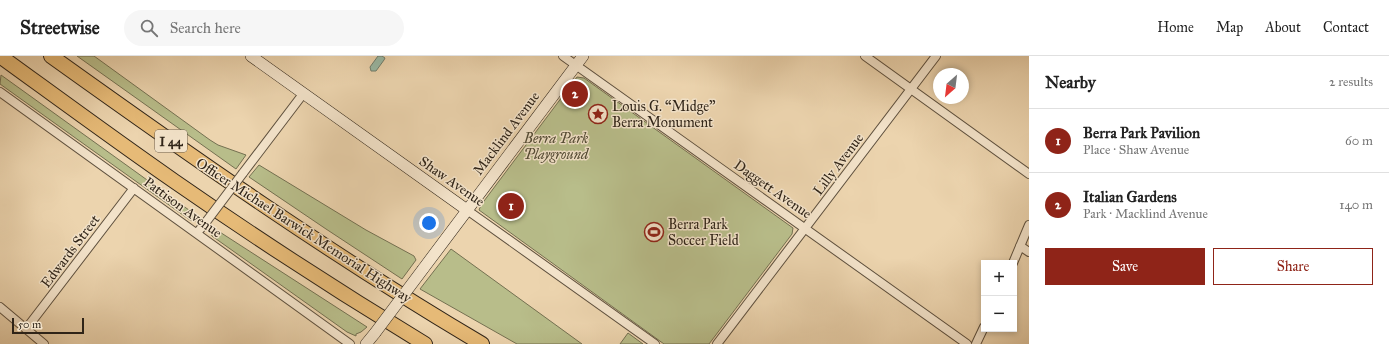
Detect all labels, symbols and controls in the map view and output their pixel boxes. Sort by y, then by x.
search box [124,10,404,46]
text: Streetwise [20,16,100,39]
icon: search [138,17,160,39]
text: Search here [170,19,241,37]
text: Home [1157,19,1194,36]
text: Map [1216,19,1243,36]
text: About [1265,19,1301,36]
text: Contact [1323,19,1369,36]
north arrow [933,68,969,104]
text: Nearby [1045,72,1096,93]
text: 2 results [1329,74,1373,90]
pin: 2 [562,79,588,109]
street label: Macklind Avenue [470,88,543,178]
place label: Louis G. “Midge” Berra Monument [612,98,716,131]
place icon: Louis G. “Midge” Berra Monument [587,103,609,125]
text: Berra Park Pavilion [1083,124,1200,142]
road number: I 44 [155,130,187,152]
park label: Berra Park Playground [523,130,590,163]
street label: Lilly Avenue [810,130,867,199]
text: 1 [1055,133,1061,149]
text: 60 m [1345,133,1373,149]
text: Place · Shaw Avenue [1083,142,1189,158]
street label: Shaw Avenue [416,153,488,210]
street label: Officer Michael Barwick Memorial Highway [193,154,415,307]
street label: Daggett Avenue [731,156,815,223]
street label: Pattison Avenue [140,173,225,242]
text: Italian Gardens [1083,188,1177,206]
pin: 1 [498,191,524,221]
text: 2 [1055,197,1061,213]
text: 140 m [1339,197,1373,213]
text: Park · Macklind Avenue [1083,206,1208,222]
street label: Edwards Street [37,211,103,291]
your location [419,213,439,233]
place label: Berra Park Soccer Field [668,216,739,249]
sports icon: Berra Park Soccer Field [643,221,665,243]
button: Save [1045,248,1205,285]
button: Share [1213,248,1373,285]
map controls [981,260,1017,332]
button: + [981,260,1017,296]
button: − [981,296,1017,332]
scale bar [12,316,84,335]
text: 50 m [18,318,41,331]

